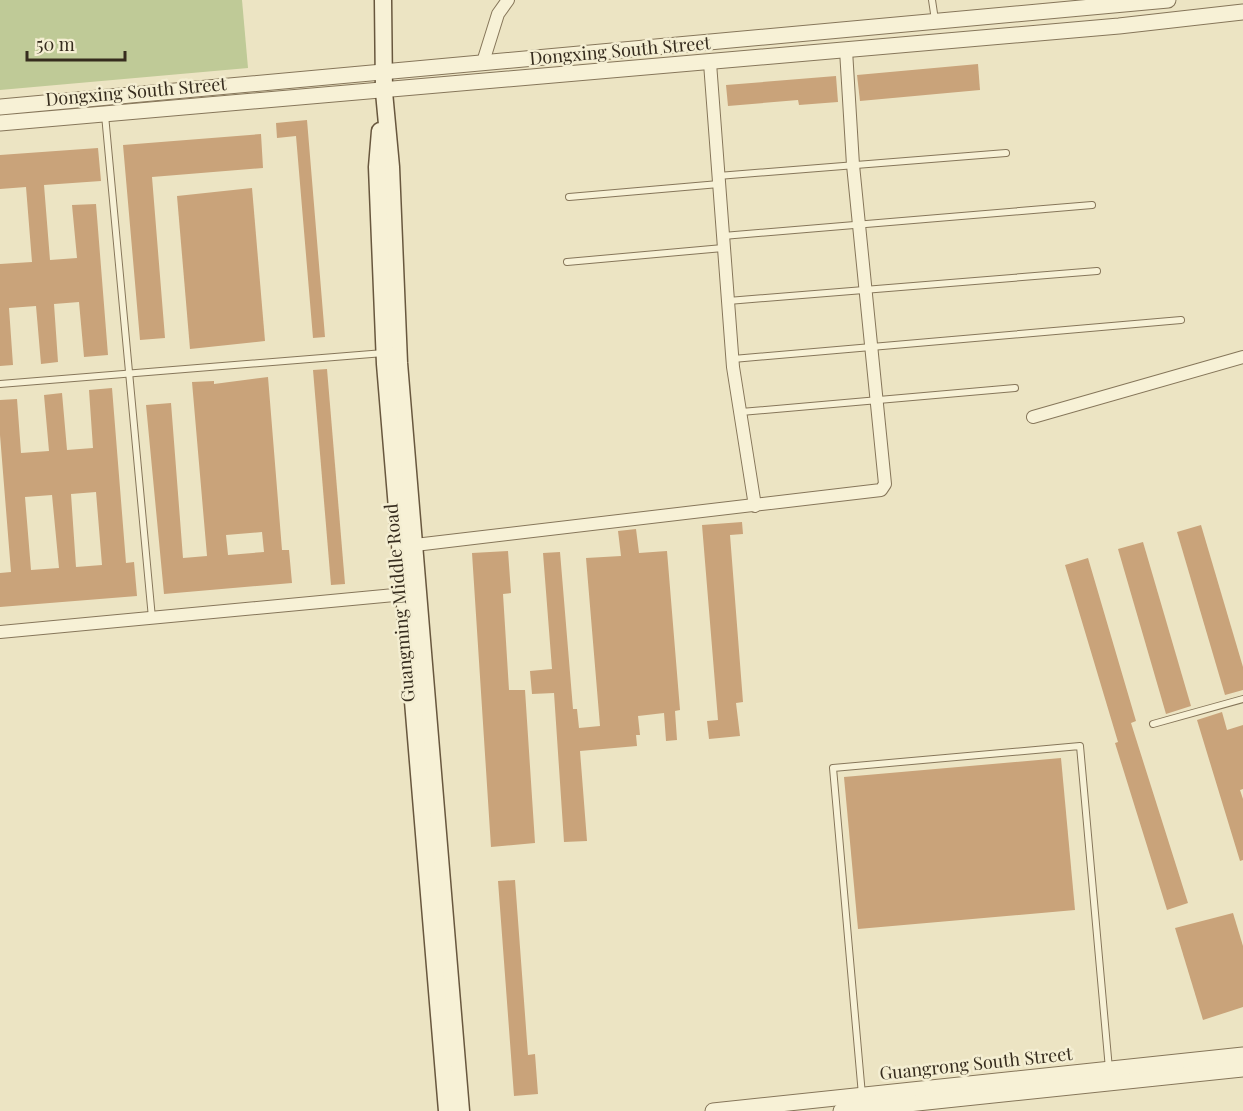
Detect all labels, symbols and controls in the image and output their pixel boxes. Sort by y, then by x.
scale bar [27,24,124,62]
street label: Dongxing South Street [528,30,712,70]
text: 50 m [36,32,75,56]
street label: Dongxing South Street [44,71,228,111]
street label: Guangming Middle Road [378,502,420,703]
street label: Guangrong South Street [878,1041,1074,1085]

